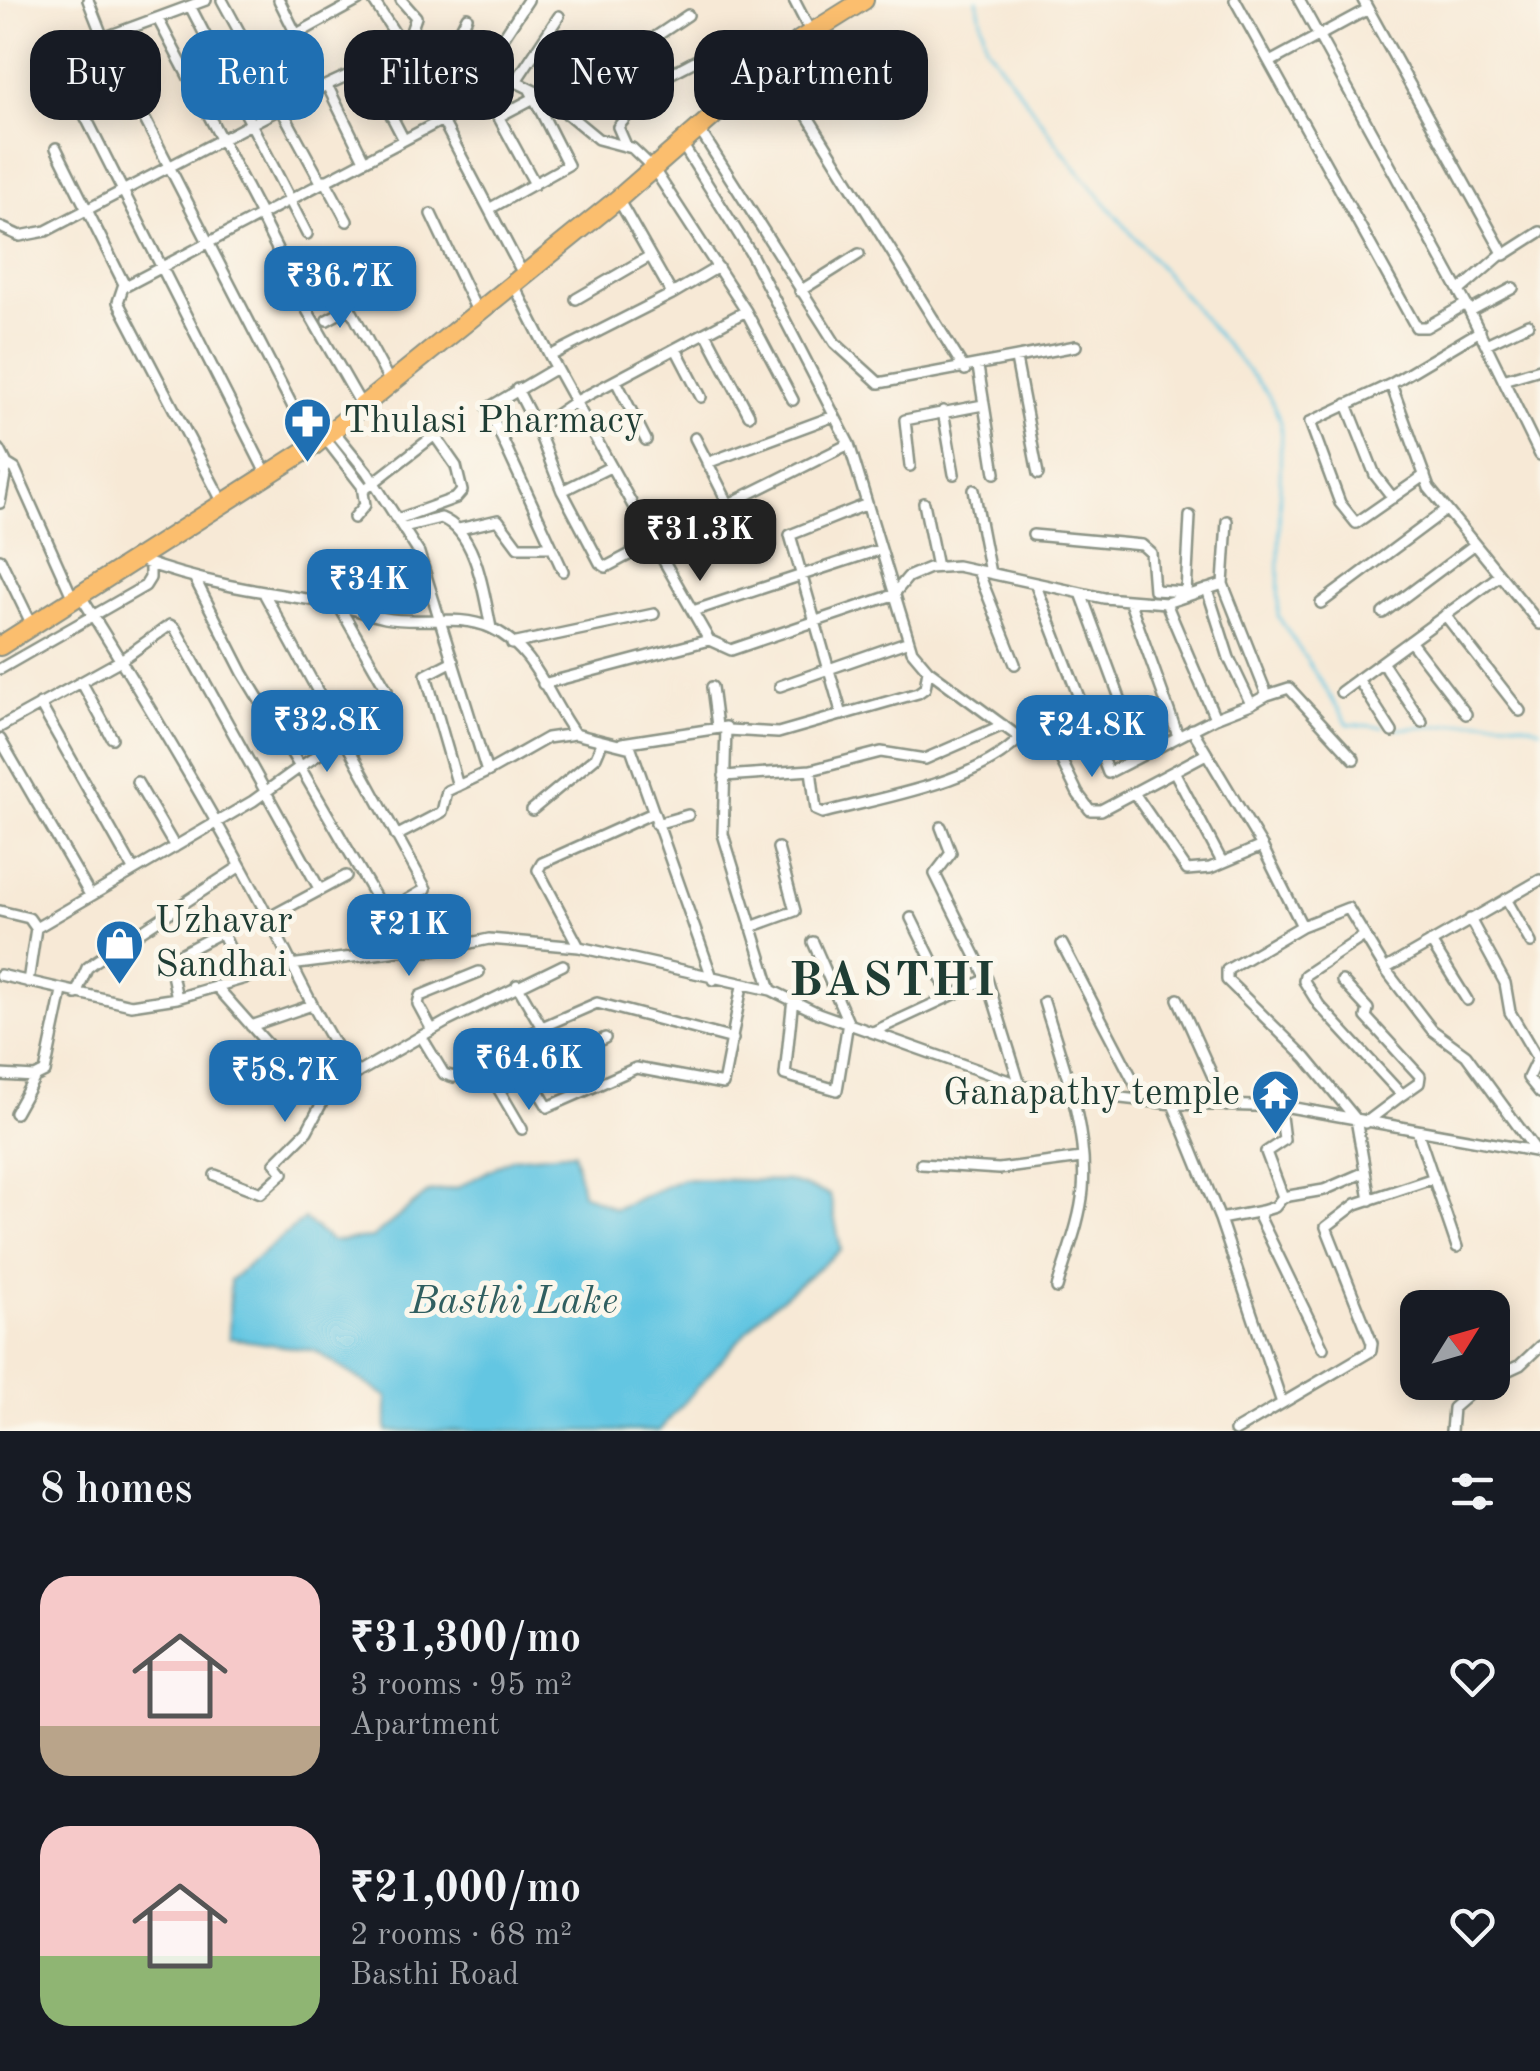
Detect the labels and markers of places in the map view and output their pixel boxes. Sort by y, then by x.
pin: ₹36.7K [259,246,421,331]
pharmacy icon: Thulasi Pharmacy [282,396,334,464]
place label: Thulasi Pharmacy [343,403,644,441]
pin: ₹31.3K [619,499,781,584]
pin: ₹34K [310,549,428,634]
pin: ₹32.8K [246,690,408,775]
pin: ₹24.8K [1011,695,1173,780]
pin: ₹21K [350,894,468,979]
place label: Uzhavar Sandhai [155,903,293,985]
shop icon: Uzhavar Sandhai [94,918,146,986]
pin: ₹64.6K [448,1028,610,1113]
pin: ₹58.7K [204,1040,366,1125]
temple icon: Ganapathy temple [1249,1068,1301,1136]
place label: Ganapathy temple [943,1075,1240,1113]

